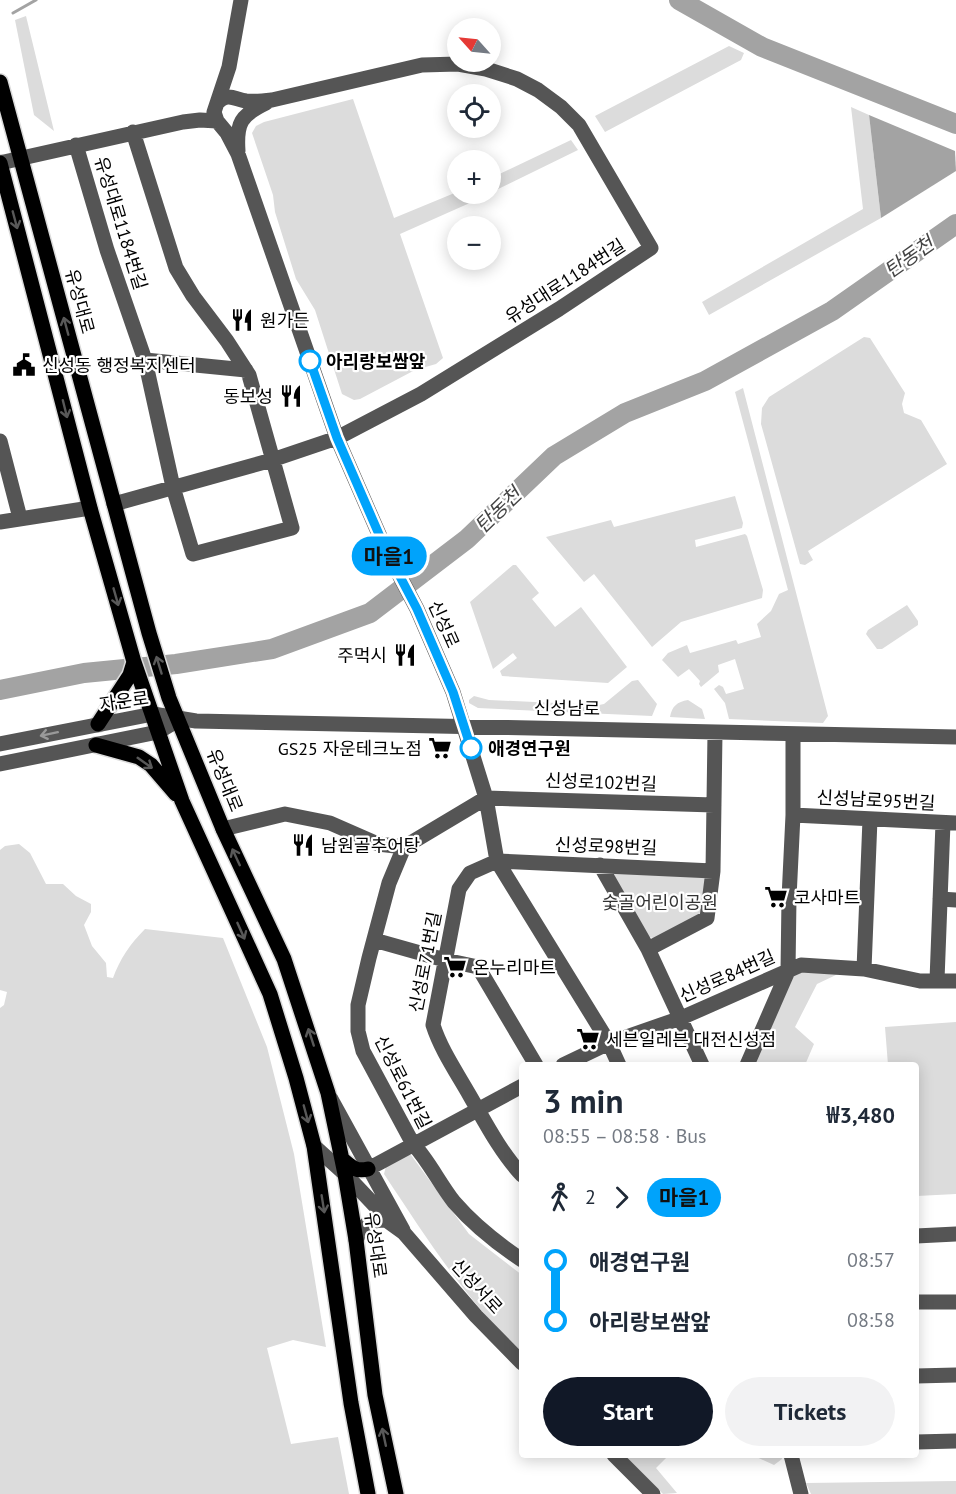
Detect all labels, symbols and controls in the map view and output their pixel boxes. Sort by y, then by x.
north arrow [447,18,501,72]
map controls [447,18,501,270]
button: locate [447,84,501,138]
button: + [447,150,501,204]
street label: 유성대로1184번길 [90,153,152,293]
one-way arrow [10,210,21,229]
button: − [447,216,501,270]
water label: 탄동천 [879,229,941,283]
street label: 유성대로1184번길 [501,234,629,328]
street label: 유성대로 [60,266,100,336]
restaurant icon: 원가든 [229,307,255,333]
place label: 원가든 [260,309,310,332]
one-way arrow [60,316,71,335]
marker: 아리랑보쌈앞 [299,350,321,372]
place label: 아리랑보쌈앞 [326,350,426,373]
public building icon: 신성동 행정복지센터 [11,352,37,378]
place label: 신성동 행정복지센터 [42,354,196,377]
restaurant icon: 동보성 [278,383,304,409]
place label: 동보성 [223,385,273,408]
one-way arrow [59,399,71,418]
water label: 탄동천 [469,480,529,539]
line badge: 마을1 [354,536,424,576]
text: 마을1 [364,543,414,570]
one-way arrow [111,587,122,606]
street label: 신성로 [423,597,465,651]
restaurant icon: 주먹시 [392,642,418,668]
place label: 주먹시 [337,644,387,667]
one-way arrow [153,656,164,675]
street label: 자운로 [98,686,150,716]
street label: 신성남로 [534,696,600,720]
one-way arrow [40,729,59,741]
supermarket icon: GS25 자운테크노점 [427,735,453,761]
place label: GS25 자운테크노점 [278,737,422,760]
marker: 애경연구원 [460,737,482,759]
place label: 애경연구원 [488,737,571,760]
street label: 유성대로 [202,745,248,815]
one-way arrow [137,757,153,769]
street label: 신성로102번길 [545,769,657,795]
street label: 신성남로95번길 [816,785,936,815]
restaurant icon: 남원골추어탕 [290,832,316,858]
street label: 신성로98번길 [554,833,658,859]
place label: 남원골추어탕 [321,834,420,857]
one-way arrow [230,849,242,867]
supermarket icon: 코사마트 [763,884,789,910]
place label: 코사마트 [794,886,860,909]
park label: 숯골어린이공원 [602,891,718,914]
street label: 신성로71번길 [404,910,446,1014]
one-way arrow [236,921,247,939]
street label: 신성로84번길 [676,945,778,1007]
supermarket icon: 온누리마트 [442,954,468,980]
place label: 온누리마트 [473,956,556,979]
supermarket icon: 세븐일레븐 대전신성점 [575,1026,601,1052]
one-way arrow [304,1028,315,1047]
place label: 세븐일레븐 대전신성점 [606,1028,776,1051]
street label: 신성로61번길 [370,1031,436,1133]
text: 3 min [543,1079,624,1122]
text: ₩3,480 [827,1101,895,1129]
one-way arrow [300,1104,312,1123]
text: 08:55 – 08:58 · Bus [543,1123,707,1149]
icon: walk [543,1181,576,1214]
icon: forward [605,1181,638,1214]
text: 2 [585,1184,596,1210]
text: 마을1 [659,1184,709,1211]
one-way arrow [318,1193,329,1213]
street label: 유성대로 [360,1211,392,1279]
text: 08:57 [847,1247,895,1273]
text: 애경연구원 [589,1248,690,1276]
street label: 신성서로 [446,1254,508,1318]
text: 08:58 [847,1307,895,1333]
text: 아리랑보쌈앞 [589,1308,710,1336]
button: Start [543,1377,713,1446]
button: Tickets [725,1377,895,1446]
one-way arrow [377,1427,389,1446]

